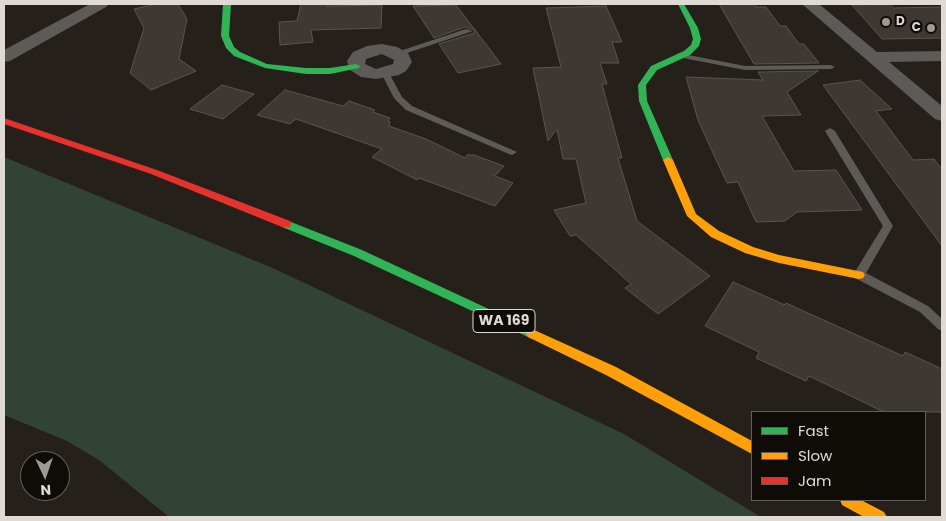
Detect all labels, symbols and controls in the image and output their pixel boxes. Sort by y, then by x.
place label: D [896,15,905,29]
marker: D [880,16,892,28]
place label: C [912,21,921,35]
marker: C [925,22,937,34]
road number: WA 169 [473,310,535,332]
legend [751,411,926,501]
text: Fast [798,420,829,441]
text: Slow [798,445,832,466]
north arrow [20,451,70,501]
text: Jam [798,470,832,491]
text: N [40,480,52,500]

